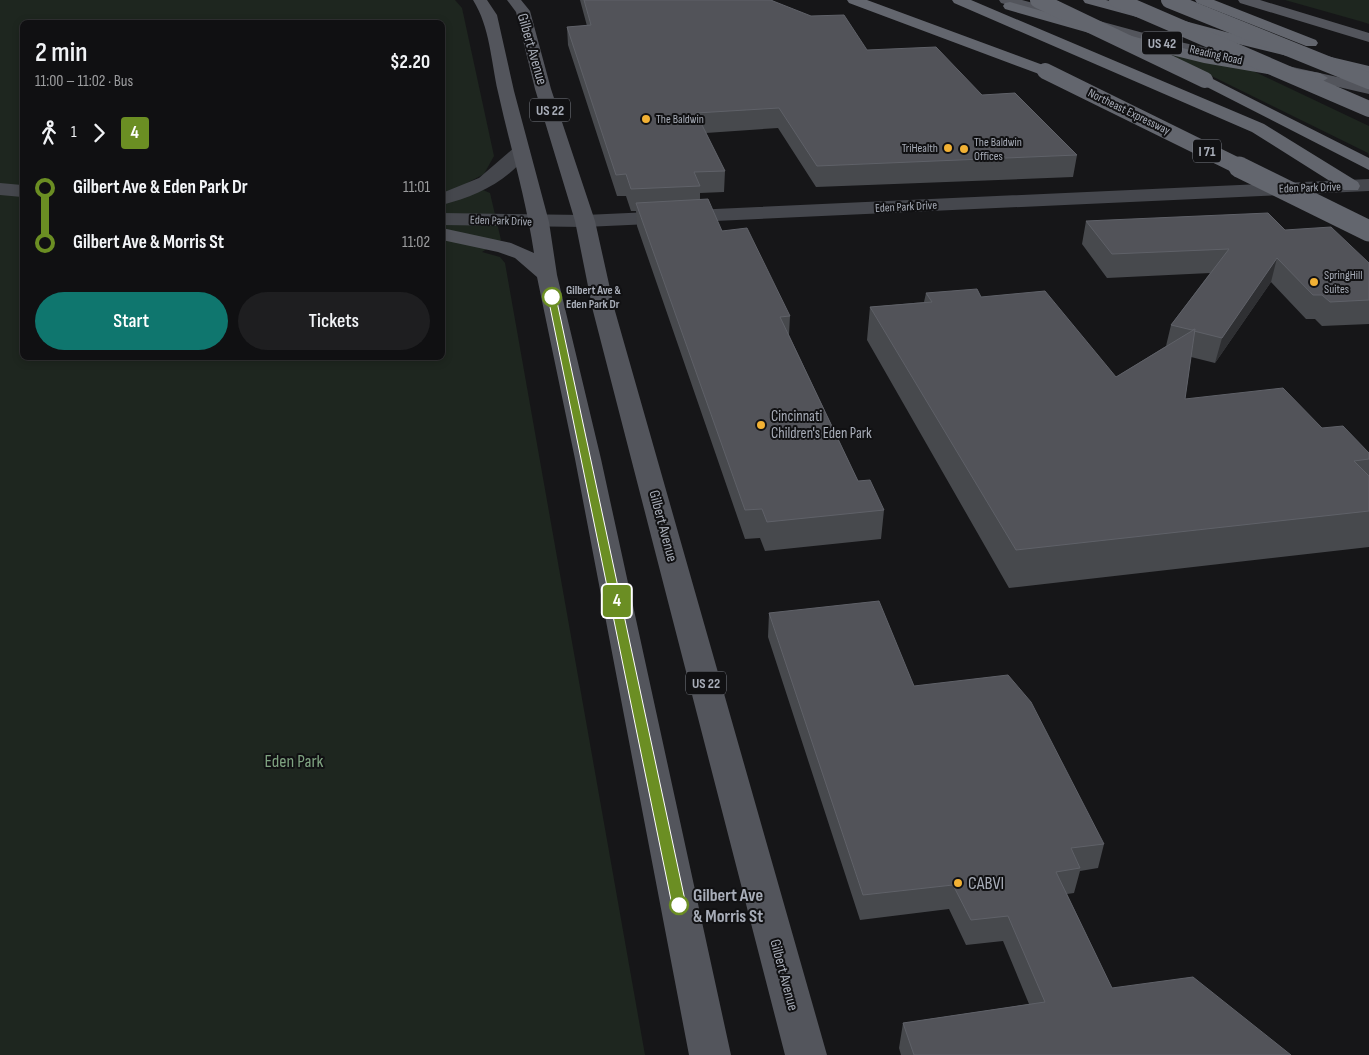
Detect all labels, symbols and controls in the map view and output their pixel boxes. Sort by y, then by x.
street label: Gilbert Avenue [513,11,551,87]
road number: US 42 [1142,32,1182,54]
text: 2 min [35,36,87,69]
street label: Reading Road [1188,42,1244,68]
text: $2.20 [390,51,430,74]
text: 11:00 – 11:02 · Bus [35,72,133,91]
street label: Northeast Expressway [1085,86,1173,139]
road number: US 22 [530,98,570,122]
place label: The Baldwin [656,112,704,127]
marker: The Baldwin [640,113,652,125]
icon: walk [35,119,63,147]
icon: forward [85,119,113,147]
text: 4 [131,122,139,143]
text: 1 [71,123,77,142]
place label: The Baldwin Offices [974,135,1022,164]
road number: I 71 [1193,140,1221,162]
place label: TriHealth [902,141,938,156]
marker: TriHealth [942,142,954,154]
marker: The Baldwin Offices [958,143,970,155]
text: Gilbert Ave & Eden Park Dr [73,176,248,199]
text: 11:01 [403,178,430,197]
street label: Eden Park Drive [1279,179,1341,197]
street label: Eden Park Drive [875,198,938,216]
street label: Eden Park Drive [470,212,532,230]
text: Gilbert Ave & Morris St [73,231,224,254]
text: 11:02 [402,233,430,252]
place label: SpringHill Suites [1324,268,1363,297]
marker: SpringHill Suites [1308,276,1320,288]
place label: Gilbert Ave & Eden Park Dr [566,283,622,312]
marker: Gilbert Ave & Eden Park Dr [542,287,562,307]
button: Start [35,292,228,350]
button: Tickets [238,292,430,350]
place label: Cincinnati Children's Eden Park [771,407,872,443]
marker: Cincinnati Children's Eden Park [755,419,767,431]
street label: Gilbert Avenue [644,488,682,564]
line badge: 4 [601,585,633,617]
text: 4 [613,590,621,611]
road number: US 22 [686,671,726,694]
park label: Eden Park [265,751,324,772]
place label: CABVI [968,873,1004,894]
marker: CABVI [952,877,964,889]
place label: Gilbert Ave & Morris St [693,885,763,927]
marker: Gilbert Ave & Morris St [669,895,689,915]
street label: Gilbert Avenue [765,937,803,1013]

